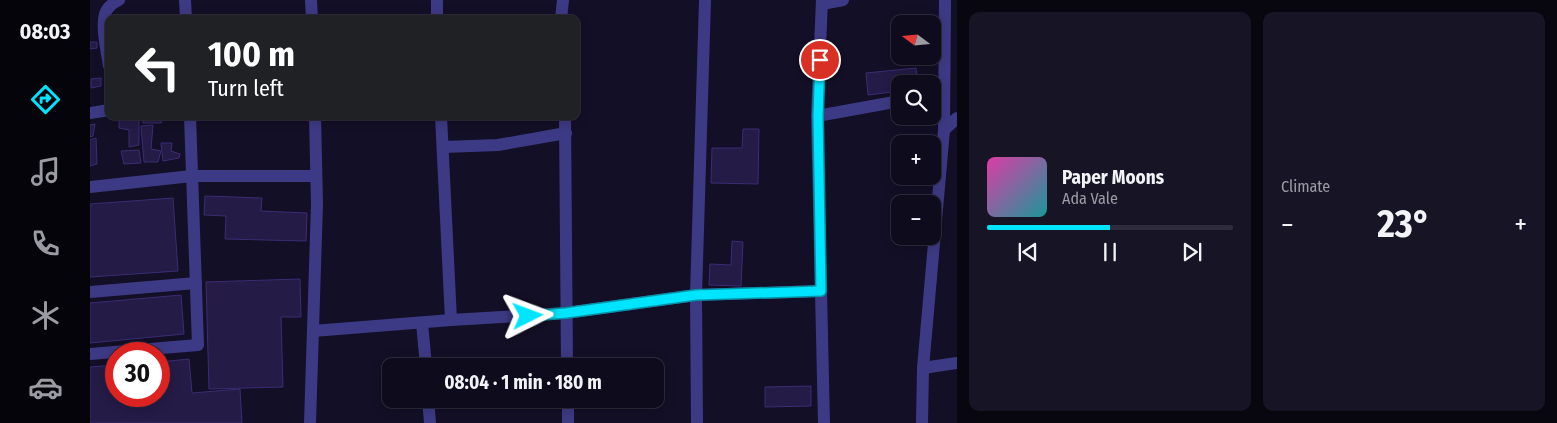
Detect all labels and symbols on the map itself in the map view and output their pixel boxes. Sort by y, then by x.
north arrow [891,15,941,65]
pin [799,39,841,81]
position arrow [501,289,553,341]
speed limit sign: 30 [105,342,170,407]

